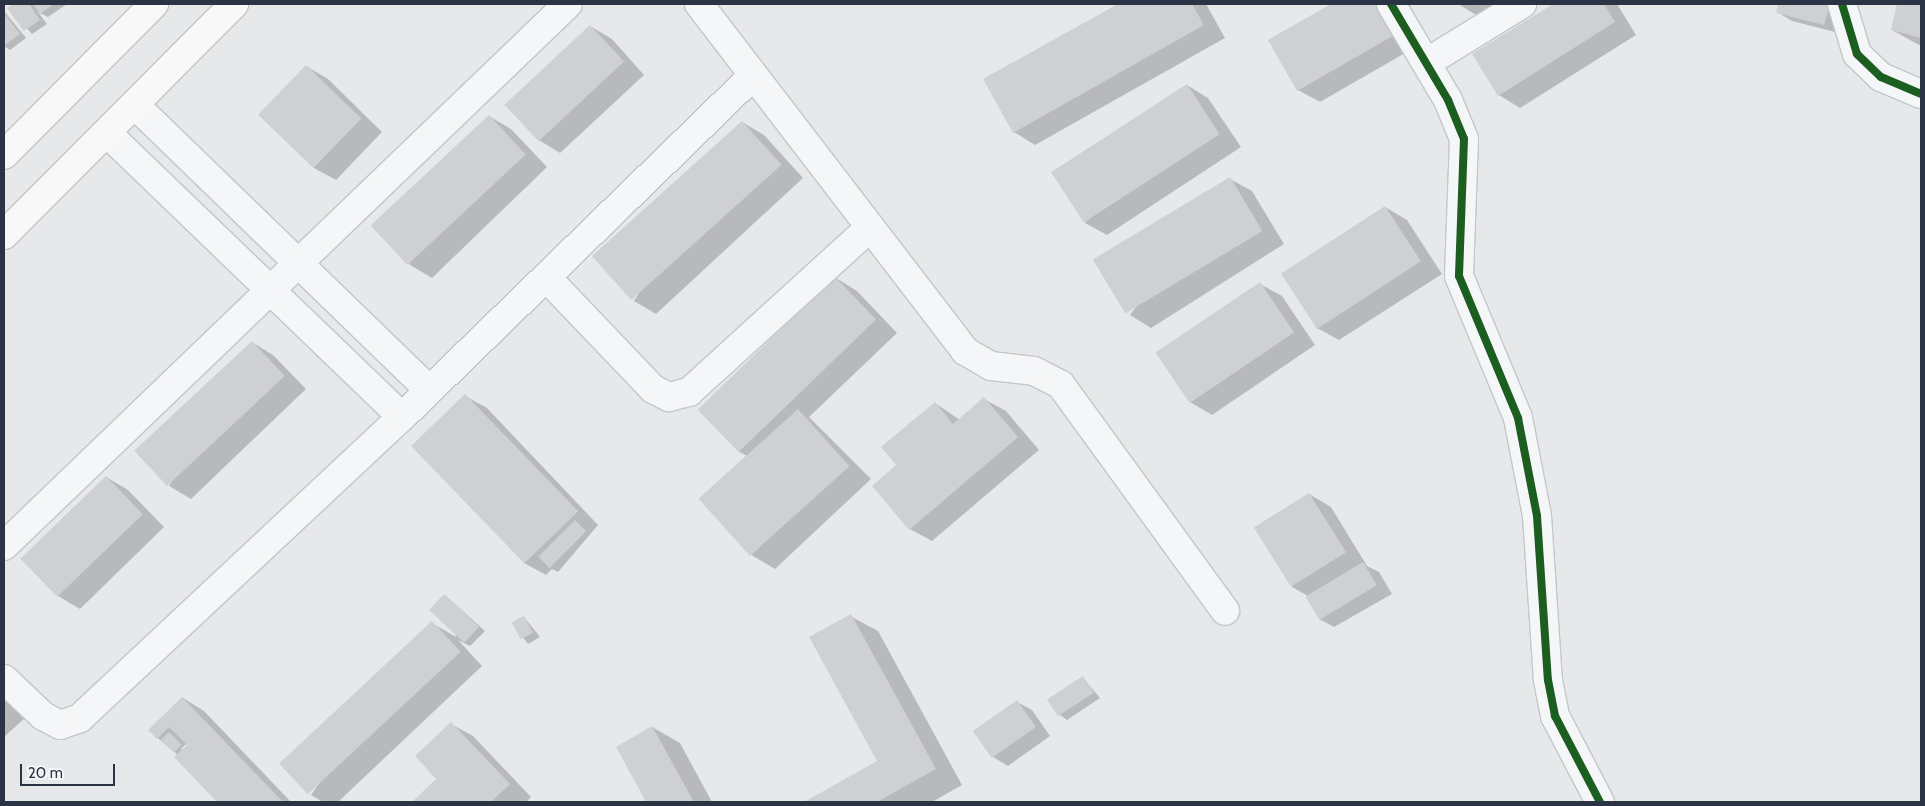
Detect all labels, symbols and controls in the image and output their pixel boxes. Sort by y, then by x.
scale bar [22,754,118,786]
text: 20 m [28,764,63,782]

